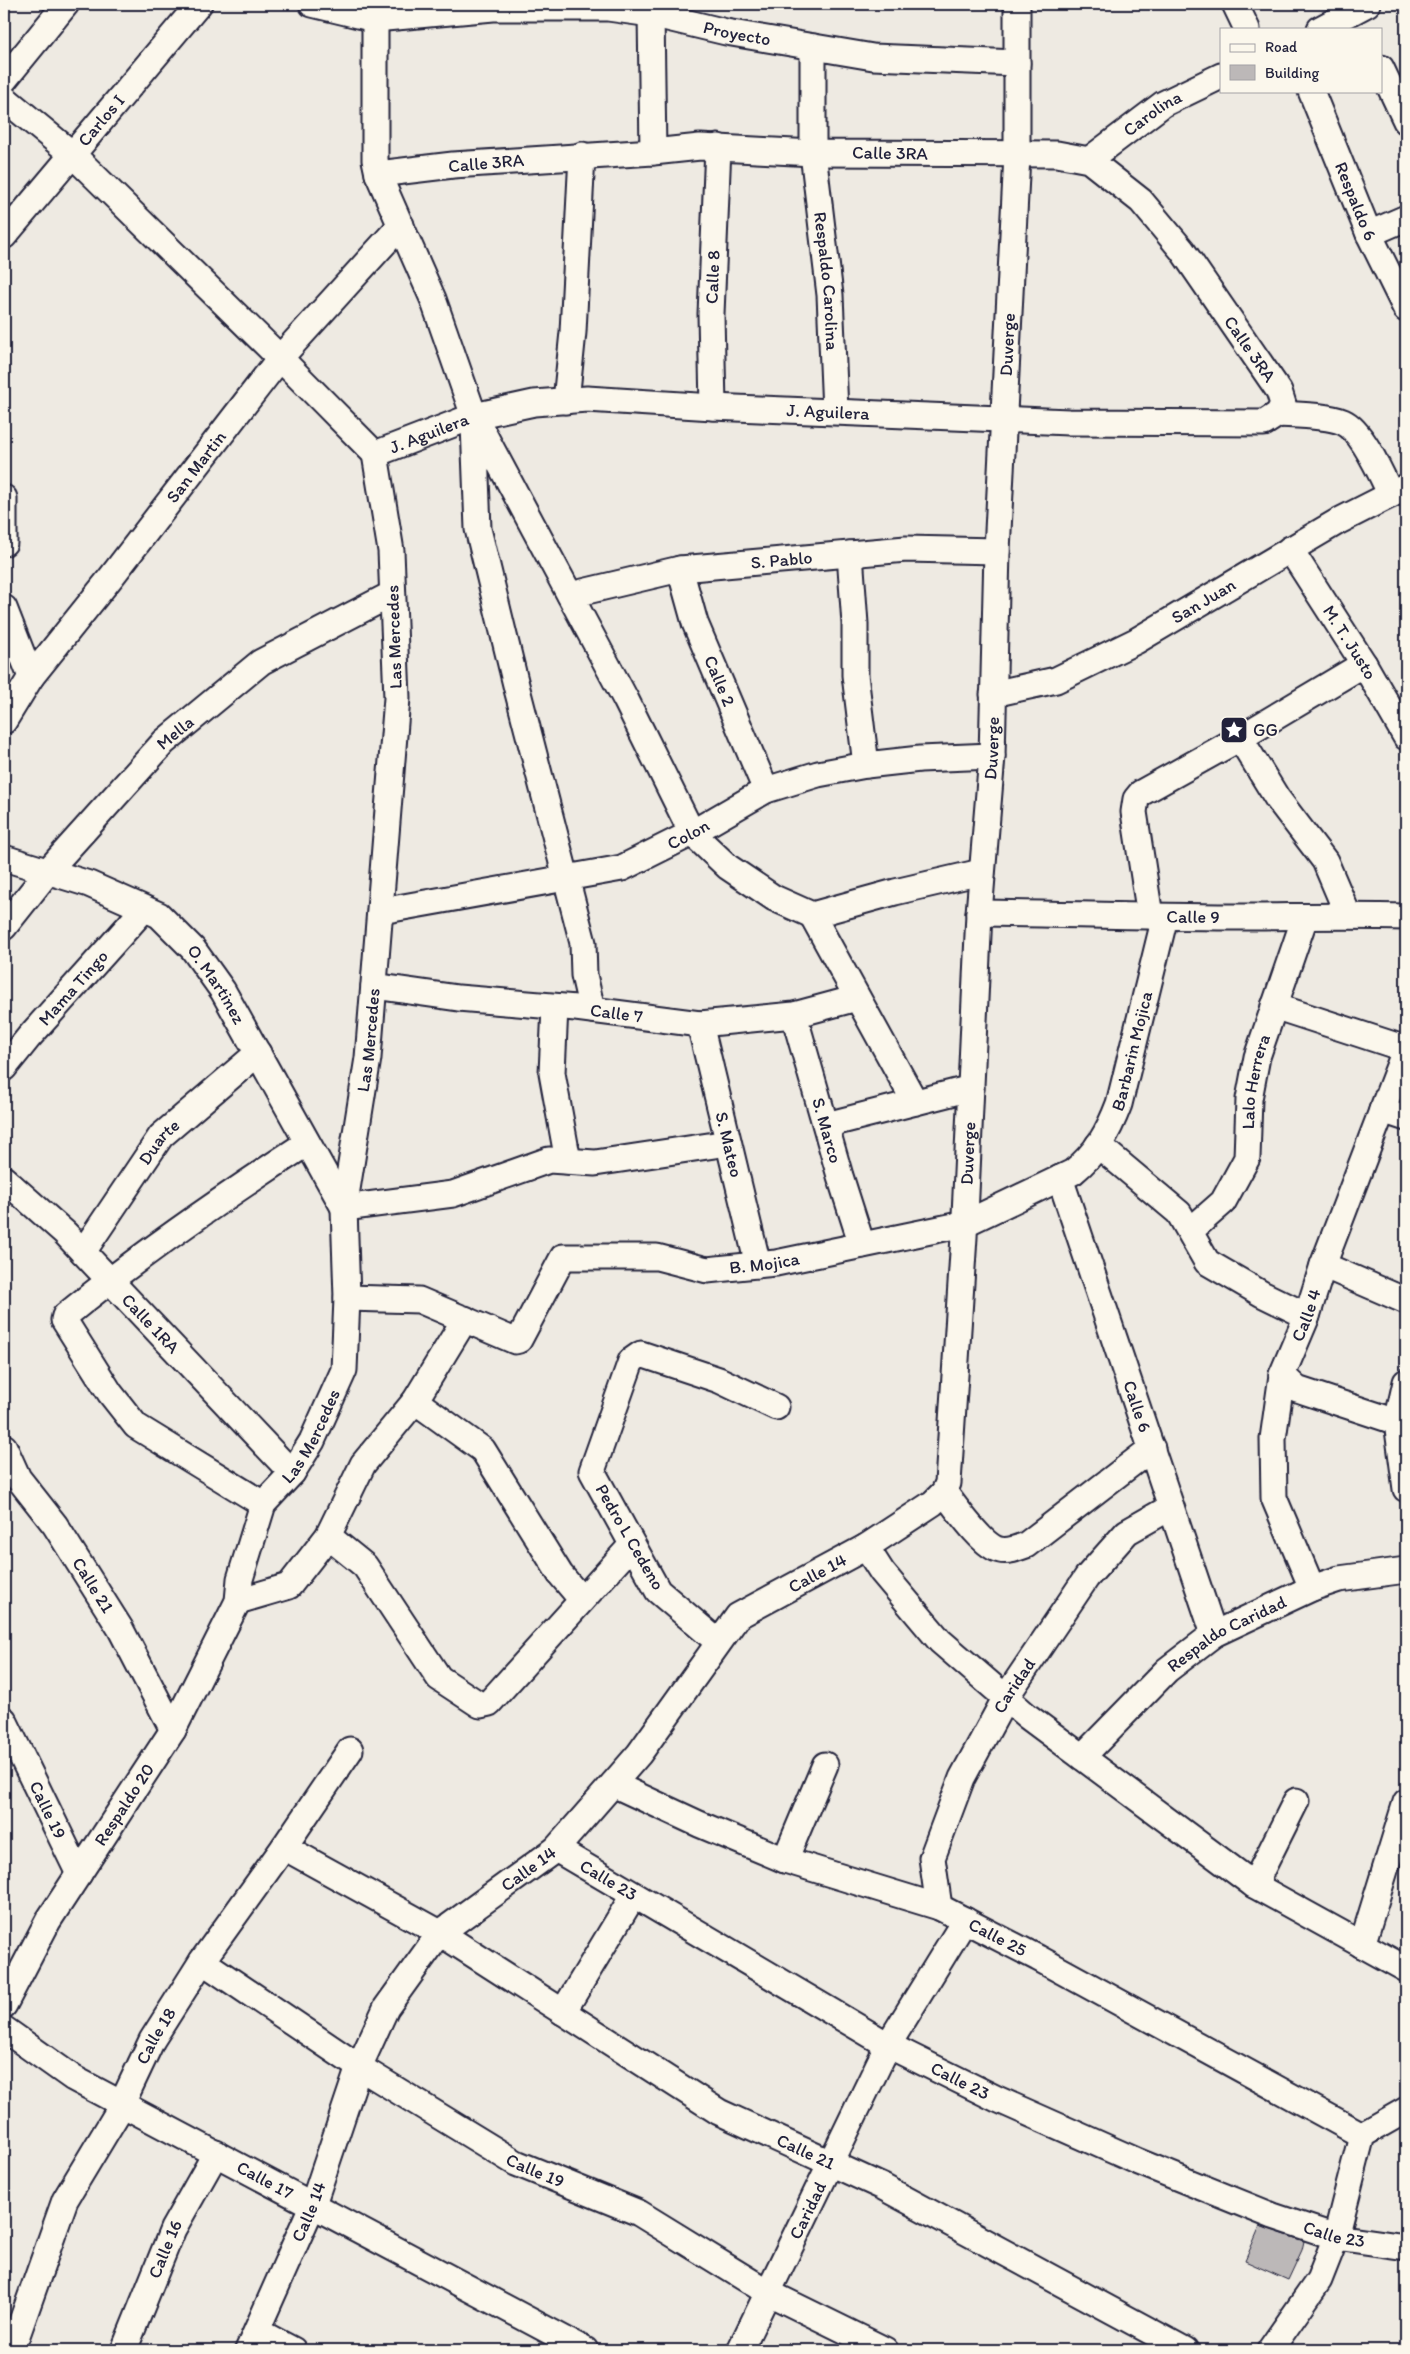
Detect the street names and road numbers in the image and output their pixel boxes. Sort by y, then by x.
street label: Proyecto [701,16,772,50]
street label: Carolina [1119,85,1186,141]
street label: Carlos I [73,90,129,151]
street label: Calle 3RA [852,141,929,165]
street label: Calle 3RA [447,149,525,177]
street label: Respaldo 6 [1330,159,1382,244]
street label: Respaldo Carolina [809,210,843,352]
street label: Calle 8 [700,250,725,304]
street label: Duverge [995,312,1020,377]
street label: Calle 3RA [1219,312,1281,387]
street label: J. Aguilera [786,399,871,425]
street label: J. Aguilera [386,408,472,458]
street label: San Martin [161,426,231,507]
street label: S. Pablo [750,546,813,574]
street label: San Juan [1167,573,1240,629]
street label: Las Mercedes [381,585,407,689]
street label: M. T. Justo [1318,601,1382,684]
street label: Calle 2 [699,652,740,710]
street label: Mella [152,711,198,755]
street label: Duverge [979,716,1004,781]
street label: Colon [663,814,714,855]
street label: Calle 9 [1166,905,1220,928]
street label: O. Martinez [182,940,251,1029]
street label: Mama Tingo [34,945,113,1030]
street label: Las Mercedes [352,987,385,1094]
street label: Barbarin Mojica [1106,988,1158,1114]
street label: Calle 7 [589,999,644,1028]
street label: Lalo Herrera [1237,1031,1275,1130]
street label: S. Marco [807,1095,847,1166]
street label: S. Mateo [710,1109,748,1180]
street label: Duarte [134,1114,184,1169]
street label: Duverge [955,1121,980,1186]
street label: B. Mojica [728,1247,802,1279]
street label: Calle 4 [1286,1286,1326,1345]
street label: Calle 1RA [117,1289,185,1358]
street label: Calle 6 [1118,1378,1156,1435]
street label: Las Mercedes [277,1386,345,1488]
street label: Pedro L Cedeno [591,1480,669,1594]
street label: Calle 14 [784,1549,850,1598]
street label: Calle 21 [67,1553,119,1617]
street label: Respaldo Caridad [1163,1591,1290,1677]
street label: Caridad [988,1654,1040,1717]
street label: Respaldo 20 [89,1759,159,1850]
street label: Calle 19 [24,1777,71,1842]
street label: Calle 14 [497,1841,561,1896]
street label: Calle 23 [576,1855,641,1906]
street label: Calle 25 [965,1913,1031,1961]
street label: Calle 18 [131,2003,181,2068]
street label: Calle 23 [927,2057,993,2105]
street label: Calle 21 [773,2129,838,2174]
street label: Calle 19 [502,2148,568,2193]
street label: Calle 17 [233,2156,297,2204]
street label: Caridad [784,2178,831,2243]
street label: Calle 14 [287,2179,331,2245]
street label: Calle 16 [143,2215,187,2282]
street label: Calle 23 [1300,2216,1367,2252]

